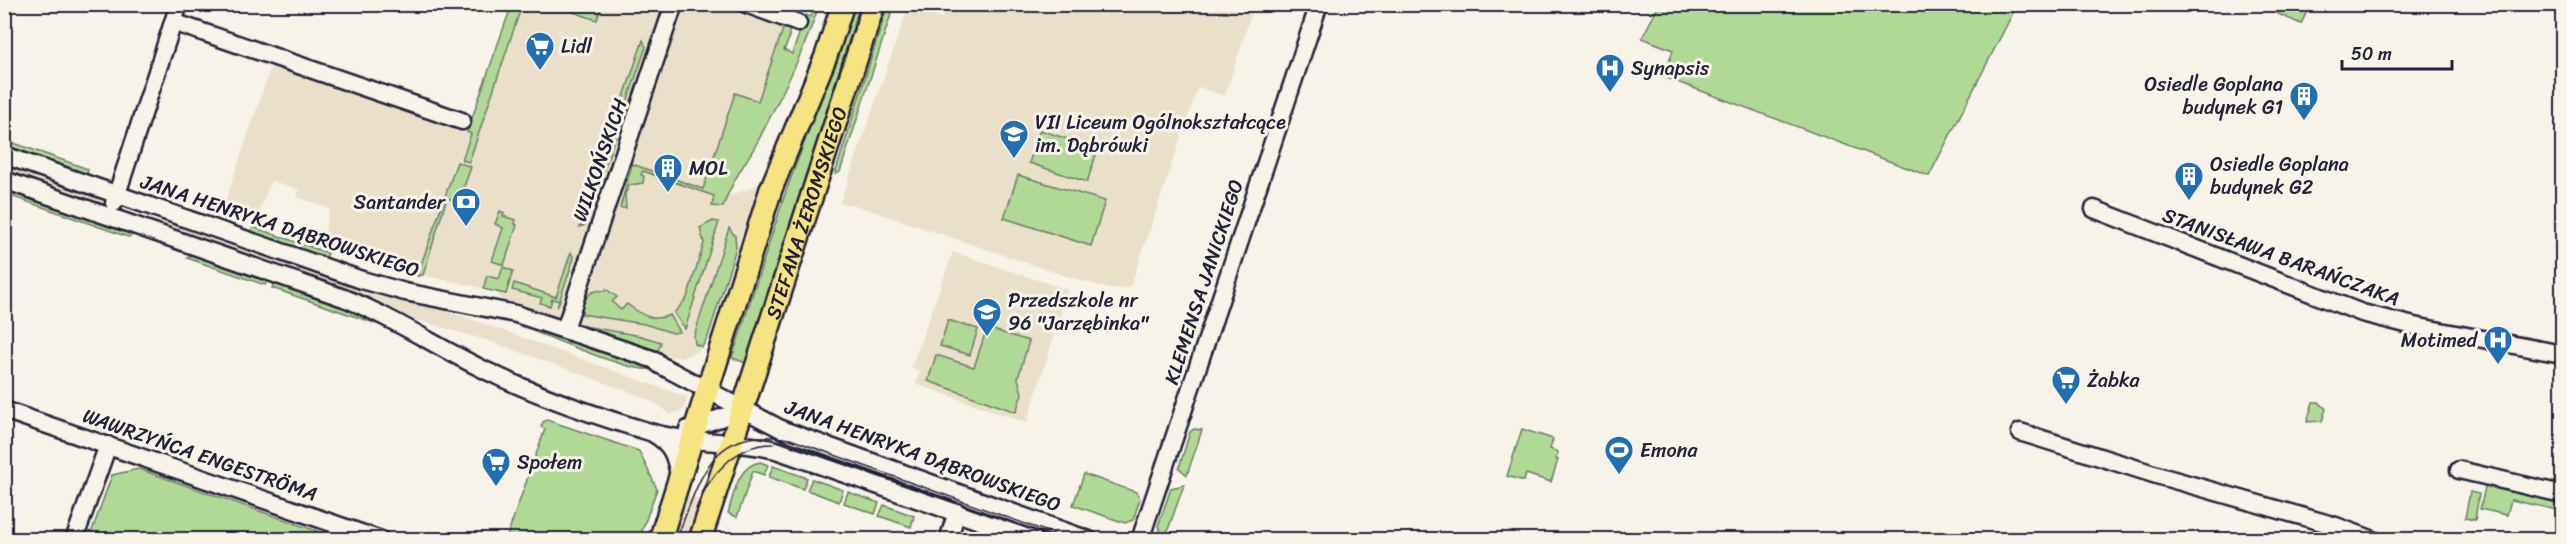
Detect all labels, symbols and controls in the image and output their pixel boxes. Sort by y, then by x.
place label: Lidl [561,29,593,64]
supermarket icon: Lidl [524,30,556,72]
scale bar [2342,33,2452,71]
text: 50 m [2351,38,2392,70]
place label: Synapsis [1631,51,1710,86]
hospital icon: Synapsis [1594,52,1626,94]
place label: Osiedle Goplana budynek G1 [2144,67,2283,125]
building icon: Osiedle Goplana budynek G1 [2288,80,2320,122]
street label: WILKOŃSKICH [563,94,637,226]
street label: STEFANA ŻEROMSKIEGO [755,102,857,324]
place label: VII Liceum Ogólnokształcące im. Dąbrówki [1035,105,1286,163]
school or university icon: VII Liceum Ogólnokształcące im. Dąbrówki [998,118,1030,160]
place label: Osiedle Goplana budynek G2 [2210,147,2349,205]
place label: MOL [689,151,728,186]
building icon: MOL [652,152,684,194]
building icon: Osiedle Goplana budynek G2 [2173,160,2205,202]
street label: JANA HENRYKA DĄBROWSKIEGO [135,164,424,288]
street label: KLEMENSA JANICKIEGO [1154,175,1254,389]
place label: Santander [354,185,447,220]
bank icon: Santander [450,186,482,228]
street label: STANISŁAWA BARAŃCZAKA [2158,198,2404,316]
place label: Przedszkole nr 96 "Jarzębinka" [1008,283,1150,341]
school or university icon: Przedszkole nr 96 "Jarzębinka" [971,296,1003,338]
place label: Motimed [2401,323,2478,358]
hospital icon: Motimed [2482,324,2514,366]
place label: Żabka [2087,363,2141,398]
supermarket icon: Żabka [2050,364,2082,406]
street label: JANA HENRYKA DĄBROWSKIEGO [779,389,1066,522]
street label: WAWRZYŃCA ENGESTRÖMA [78,398,322,512]
place label: Emona [1640,433,1698,468]
sports icon: Emona [1603,434,1635,476]
place label: Społem [517,445,582,480]
supermarket icon: Społem [480,446,512,488]

